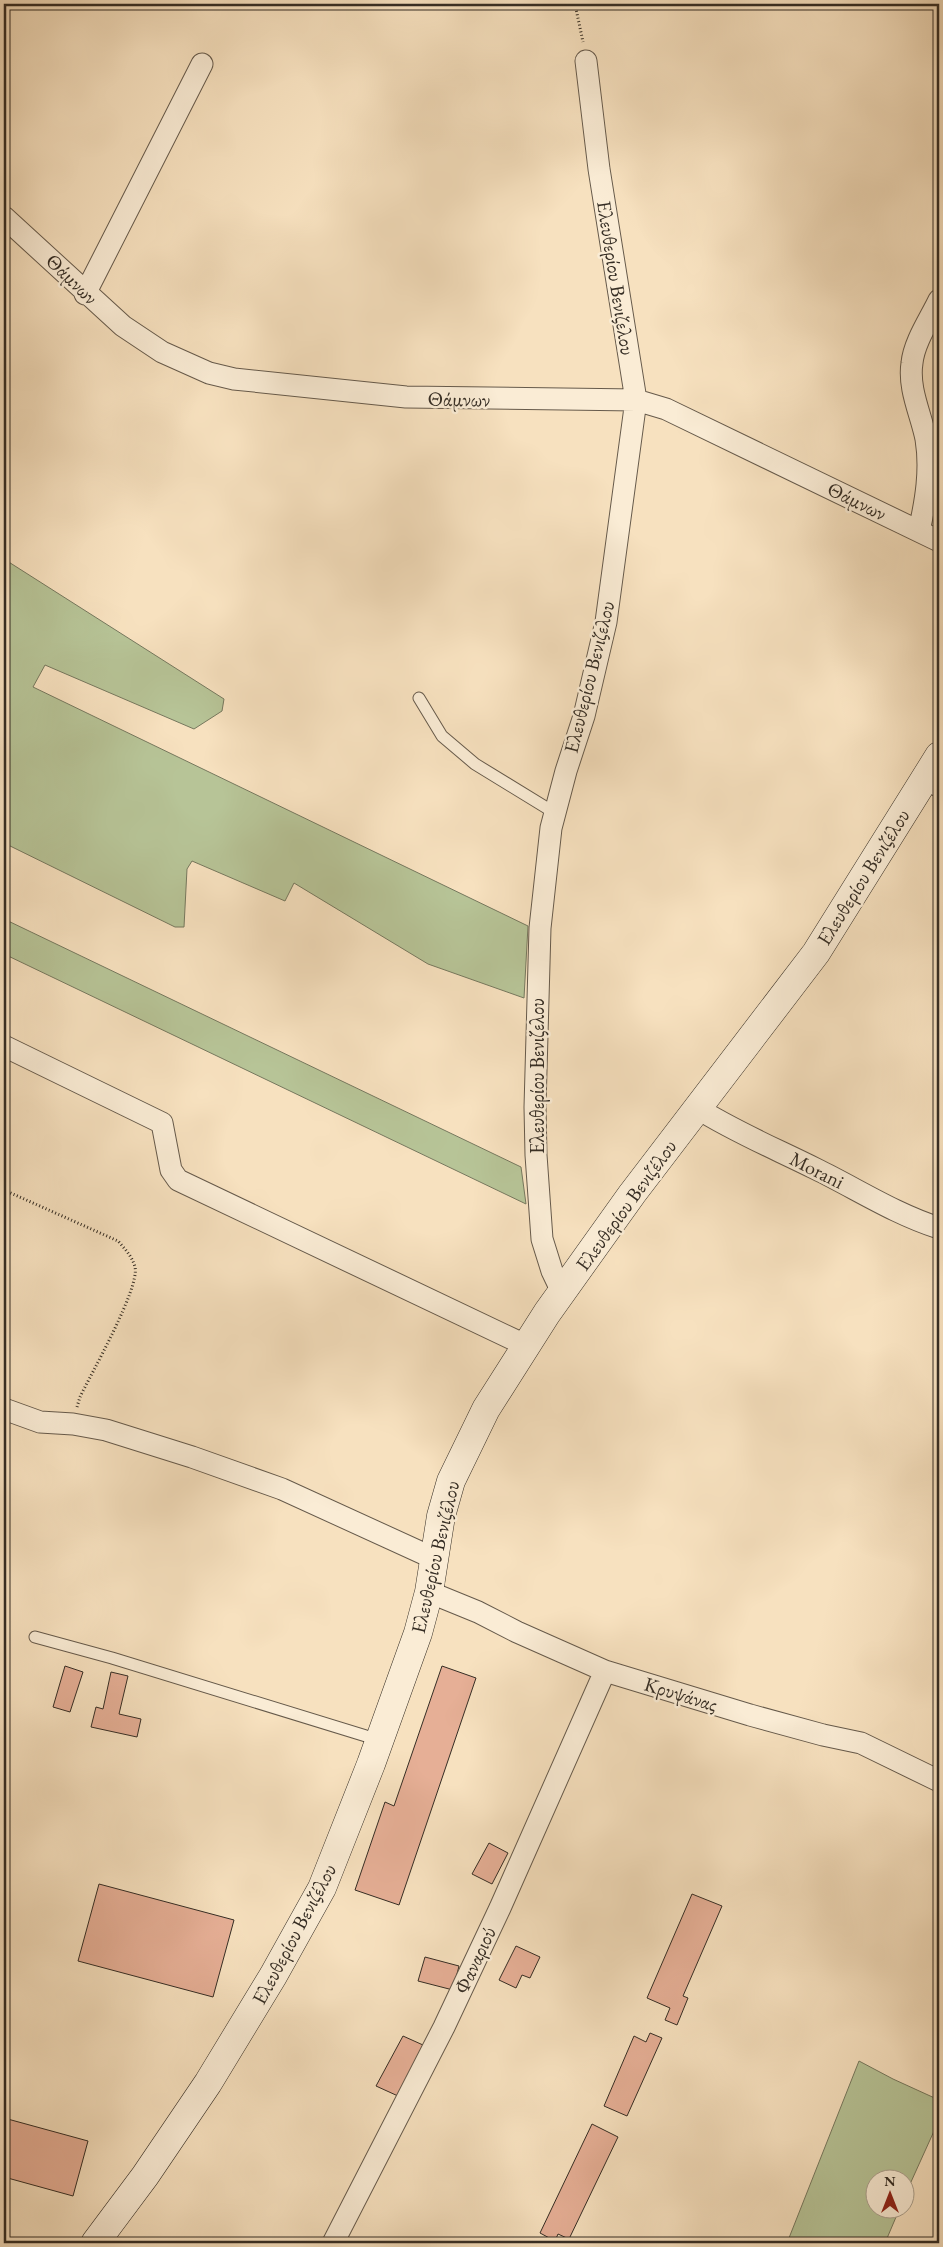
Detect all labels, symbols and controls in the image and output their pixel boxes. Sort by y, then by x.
street label: Ελευθερίου Βενιζελου [591,199,641,357]
street label: Θάμνων [40,248,104,310]
street label: Θάμνων [427,385,491,413]
street label: Θάμνων [823,476,891,526]
street label: Ελευθερίου Βενιζελου [558,598,620,756]
street label: Ελευθερίου Βενιζέλου [811,804,915,950]
street label: Ελευθερίου Βενιζελου [524,998,550,1154]
street label: Ελευθερίου Βενιζέλου [570,1134,682,1276]
street label: Morani [785,1145,849,1195]
street label: Ελευθερίου Βενιζέλου [405,1478,465,1636]
street label: Κρυψάνας [641,1671,721,1717]
street label: Ελευθερίου Βενιζέλου [246,1859,342,2009]
street label: Φαναριού [448,1922,502,1998]
north arrow [866,2170,916,2220]
text: N [884,2172,896,2190]

